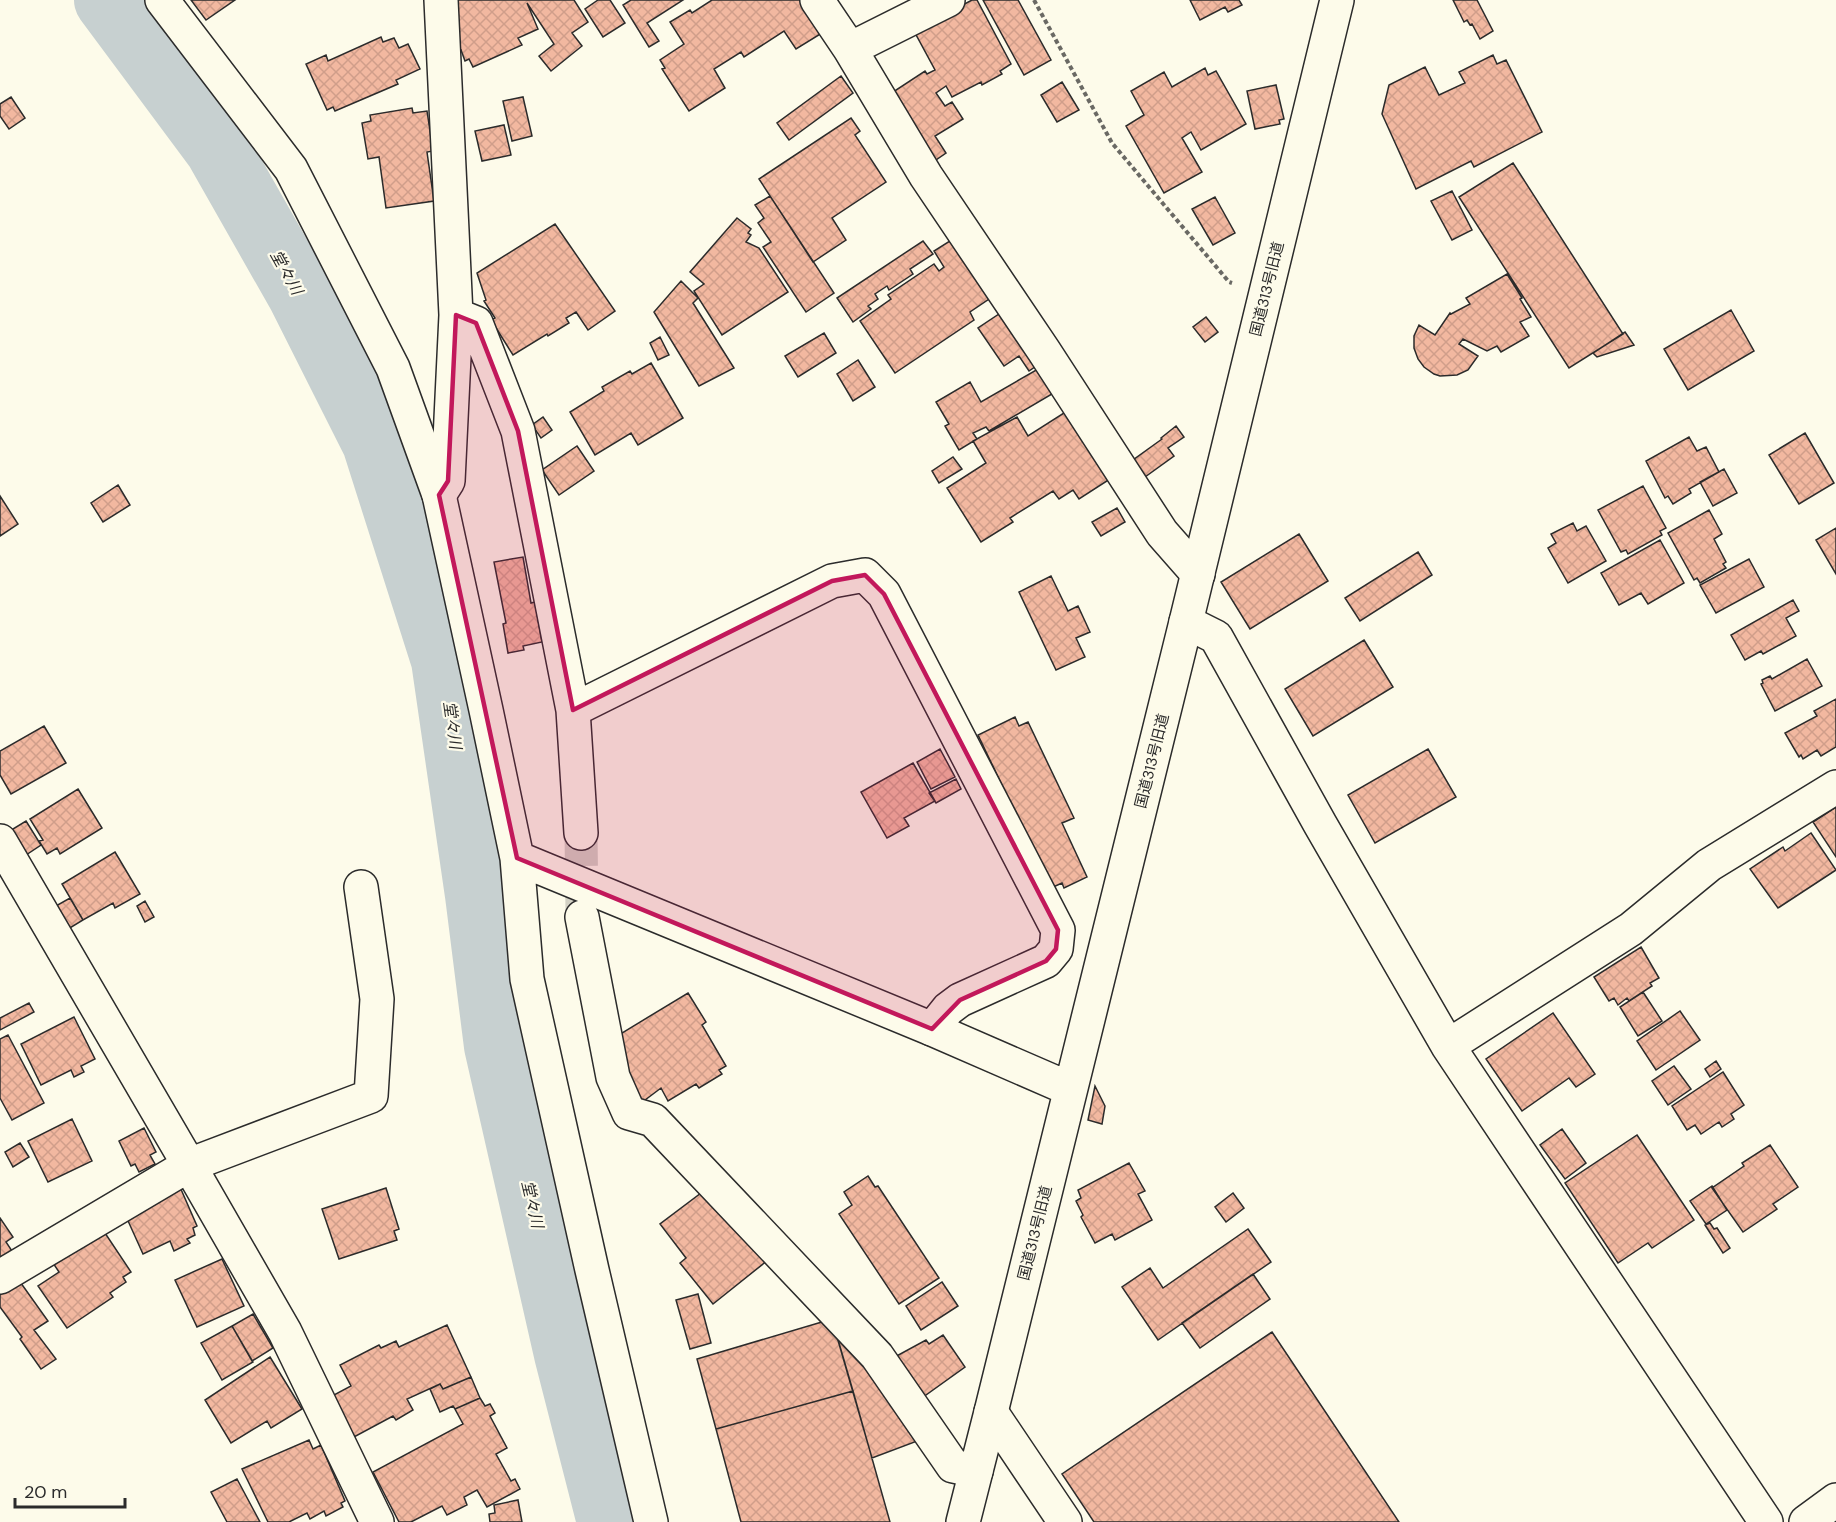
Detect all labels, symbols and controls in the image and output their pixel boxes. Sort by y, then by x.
street label: 国道313号旧道 [1246,239,1288,339]
water label: 堂々川 [266,246,308,300]
water label: 堂々川 [439,700,467,752]
street label: 国道313号旧道 [1131,711,1173,811]
water label: 堂々川 [517,1178,549,1232]
street label: 国道313号旧道 [1014,1183,1056,1283]
scale bar [15,1471,124,1509]
text: 20 m [24,1480,67,1504]

